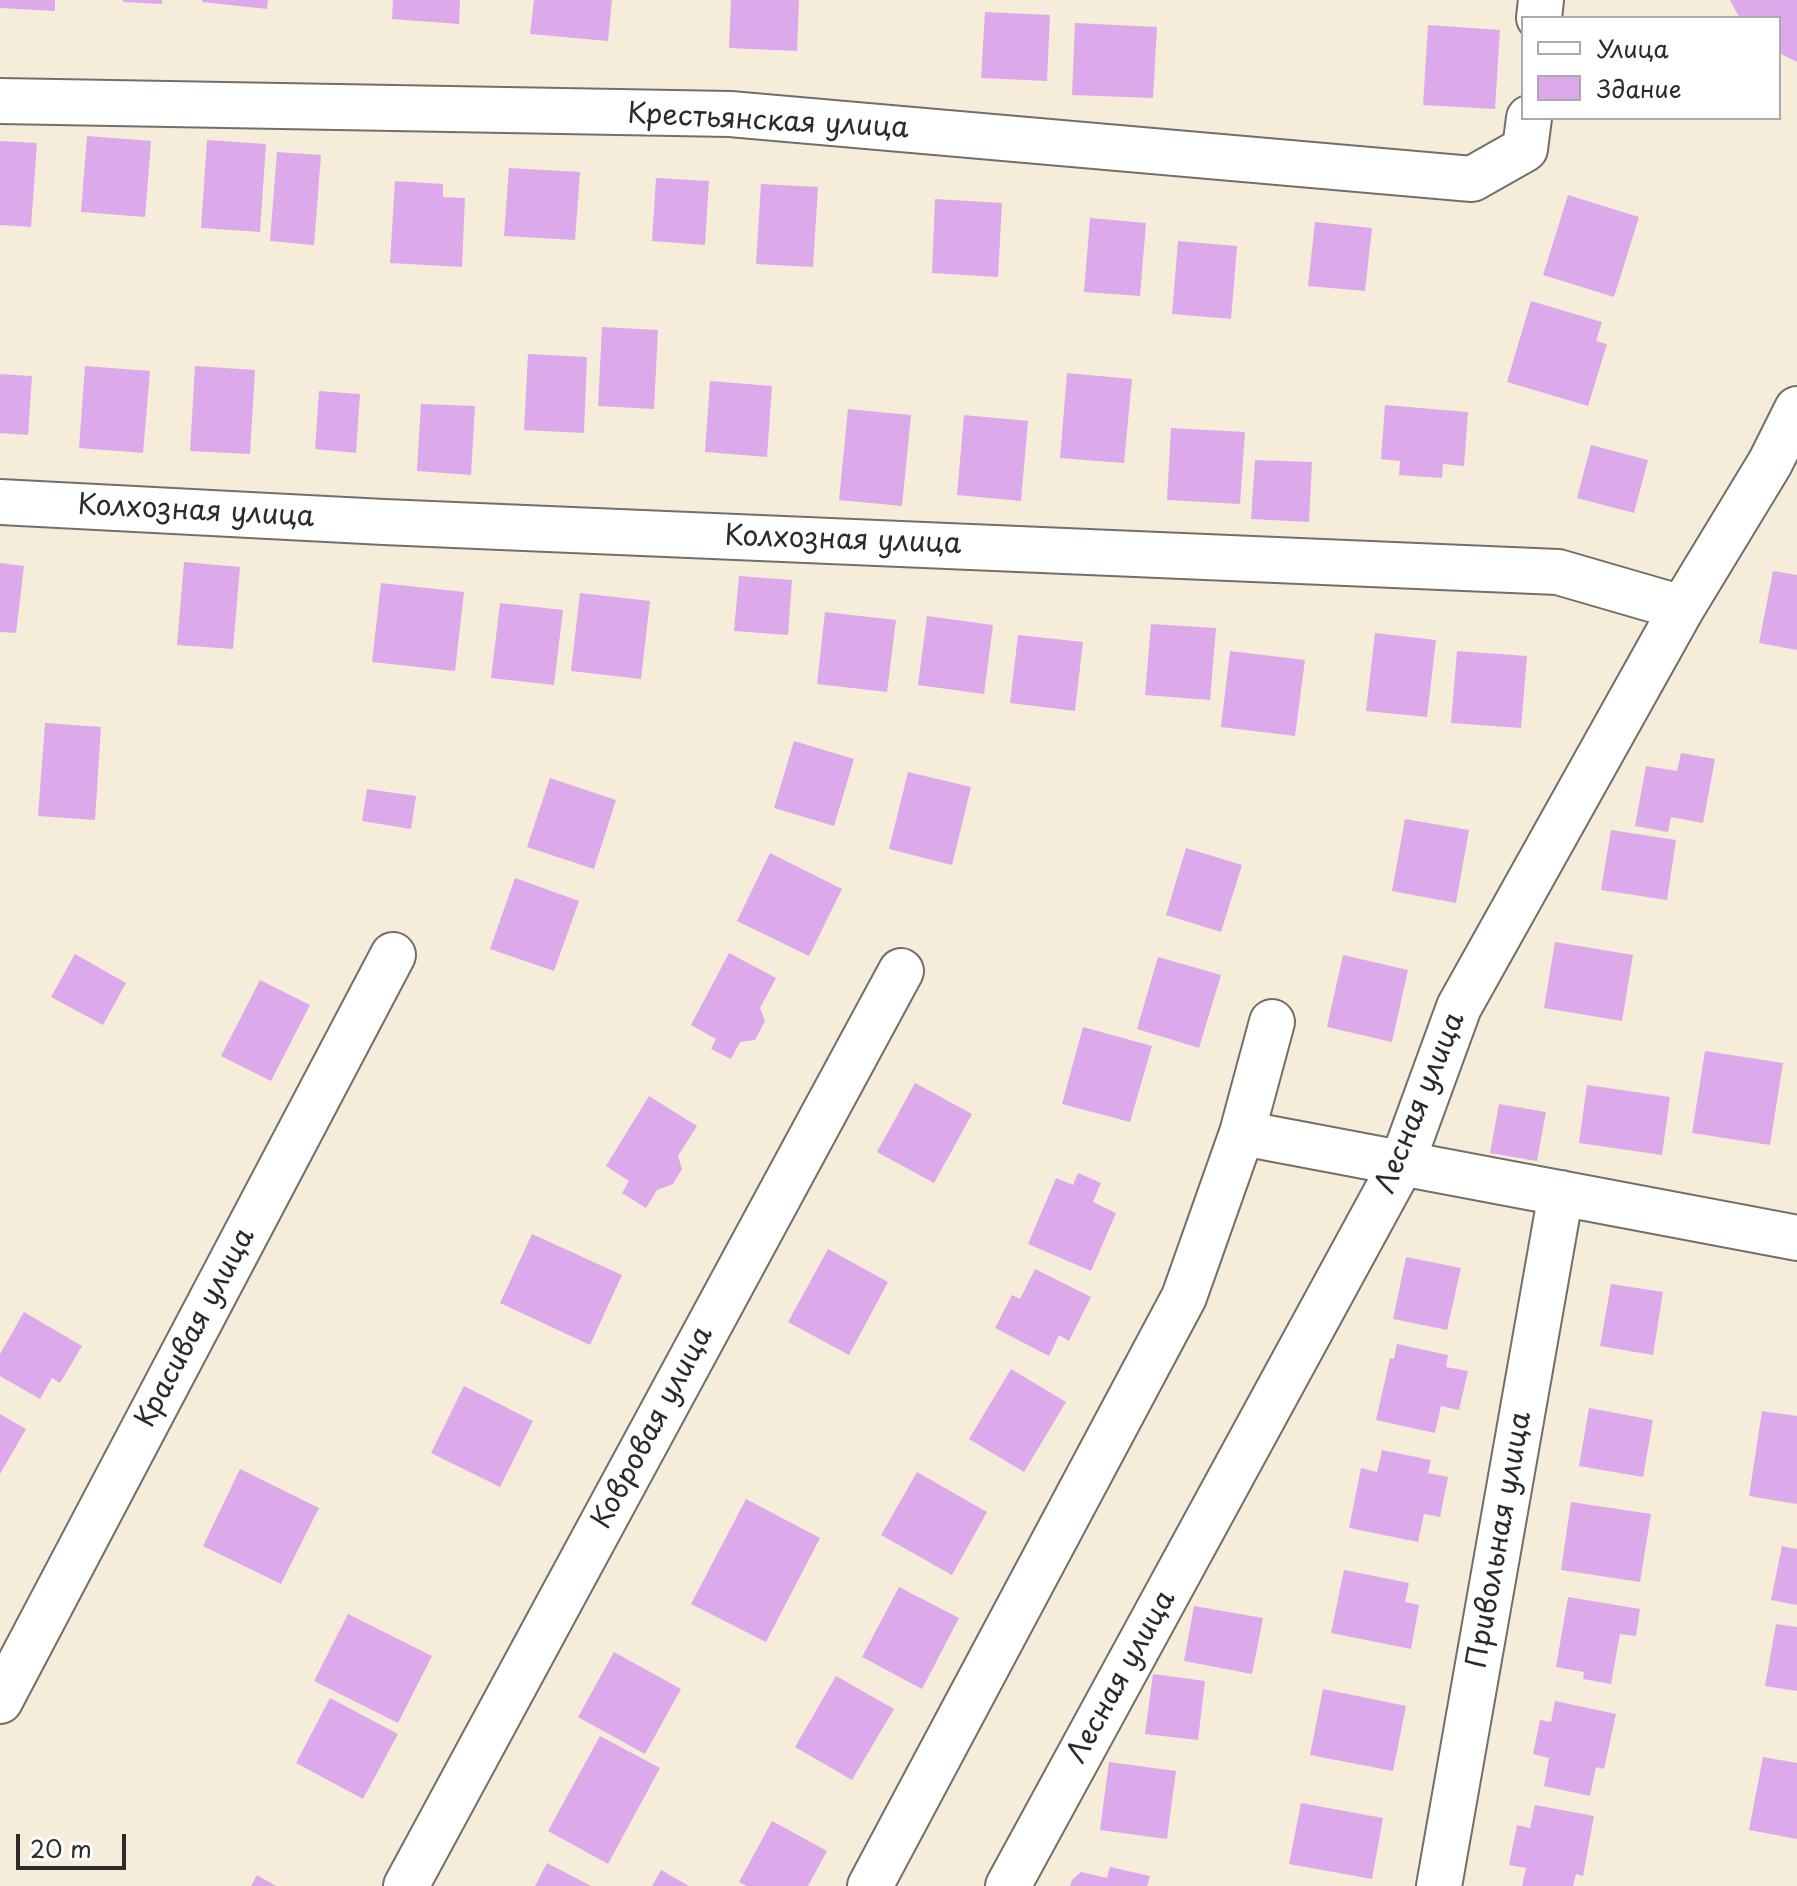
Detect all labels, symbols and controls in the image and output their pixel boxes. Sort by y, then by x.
legend [1521,16,1781,120]
text: Улица [1597,30,1669,66]
text: Здание [1597,70,1682,106]
street label: Крестьянская улица [626,98,910,146]
street label: Колхозная улица [77,489,315,535]
street label: Колхозная улица [724,520,962,562]
street label: Лесная улица [1369,1008,1473,1198]
street label: Красивая улица [129,1223,263,1433]
street label: Ковровая улица [585,1321,721,1535]
street label: Привольная улица [1461,1409,1539,1671]
street label: Лесная улица [1061,1585,1183,1769]
scale bar [20,1818,130,1868]
text: 20 m [30,1830,92,1866]

